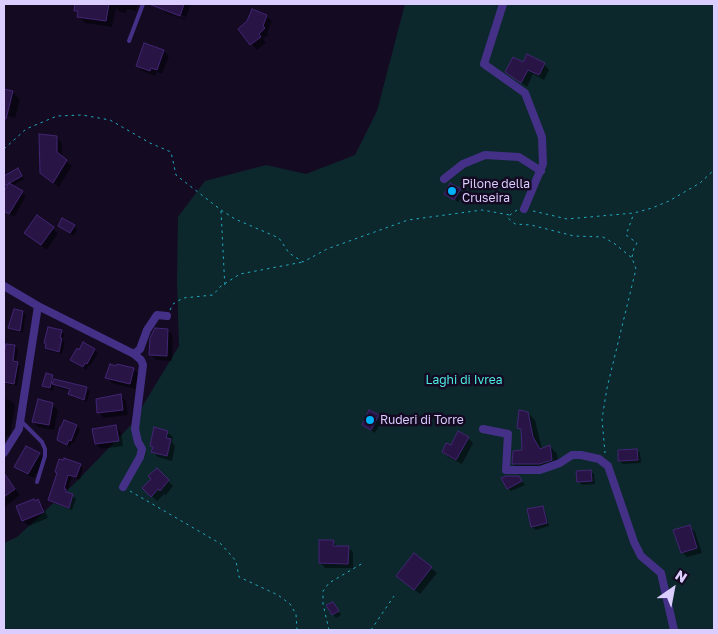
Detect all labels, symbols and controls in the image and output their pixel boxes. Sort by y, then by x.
place label: Pilone della Cruseira [462,177,530,205]
marker: Pilone della Cruseira [446,185,458,197]
park label: Laghi di Ivrea [425,373,503,387]
place label: Ruderi di Torre [380,413,464,427]
marker: Ruderi di Torre [364,414,376,426]
north arrow [648,564,698,614]
text: N [672,566,691,586]

